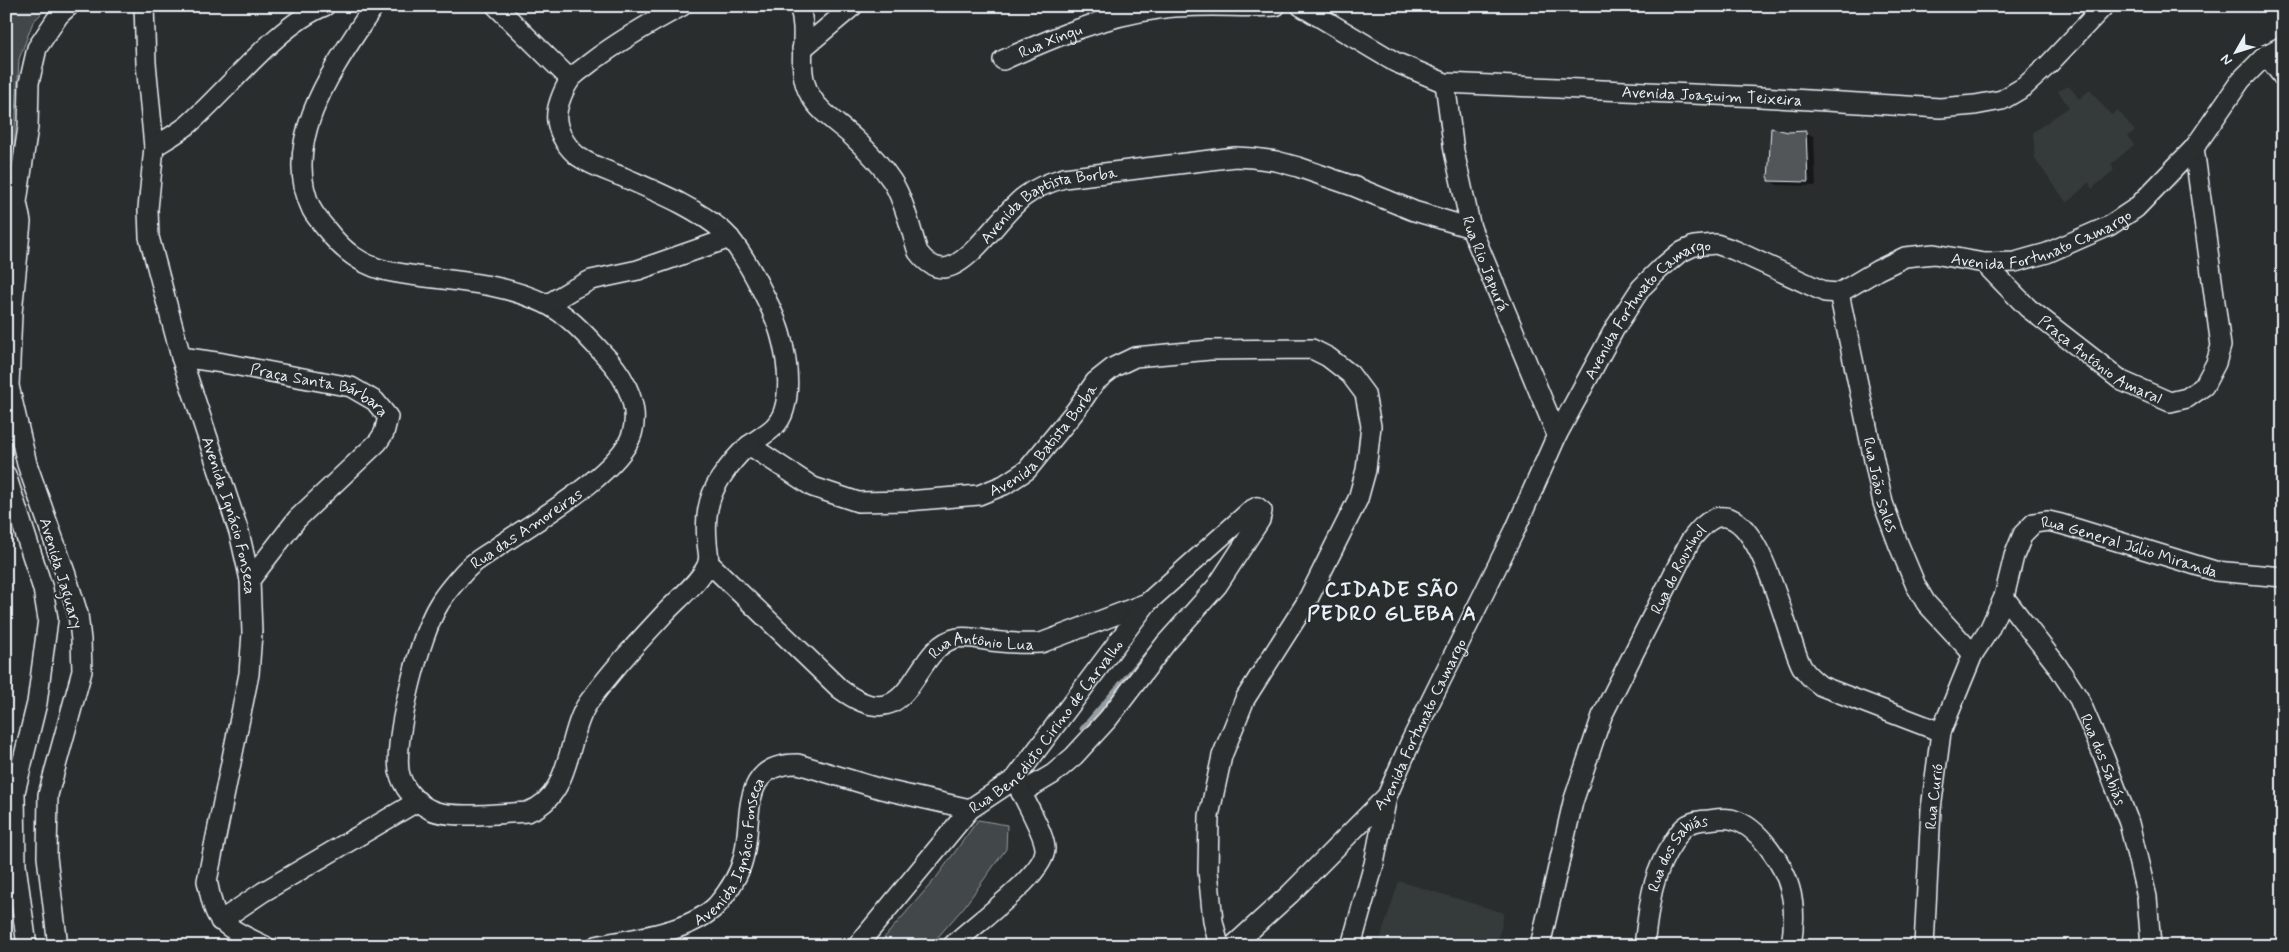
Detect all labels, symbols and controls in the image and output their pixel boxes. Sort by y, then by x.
street label: Rua Xingu [1016,20,1085,64]
north arrow [2212,28,2262,78]
text: N [2217,50,2237,69]
street label: Avenida Joaquim Teixeira [1621,82,1803,112]
street label: Avenida Baptista Borba [976,163,1119,249]
street label: Avenida Fortunato Camargo [1949,205,2136,275]
street label: Rua Rio Japurá [1457,214,1514,315]
street label: Avenida Fortunato Camargo [1580,236,1712,383]
street label: Praça Antônio Amaral [2033,311,2165,409]
street label: Praça Santa Bárbara [248,359,393,422]
street label: Avenida Batista Borba [986,380,1103,502]
street label: Avenida Ignácio Fonseca [196,434,260,595]
street label: Rua João Sales [1857,435,1902,535]
street label: Rua das Amoreiras [467,484,587,575]
street label: Rua General Júlio Miranda [2040,512,2220,583]
street label: Avenida Jaguary [33,515,87,632]
street label: Rua do Rouxinol [1646,520,1711,618]
district label: CIDADE SÃO PEDRO GLEBA A [1307,576,1477,628]
street label: Rua Antônio Lua [924,628,1034,664]
street label: Avenida Fortunato Camargo [1370,635,1472,816]
street label: Rua Benedicto Cirino de Carvalho [965,636,1128,819]
street label: Rua dos Sabiás [2075,711,2130,809]
street label: Rua Curió [1921,762,1949,830]
street label: Avenida Ignácio Fonseca [690,773,770,931]
street label: Rua dos Sabiás [1643,811,1709,894]

